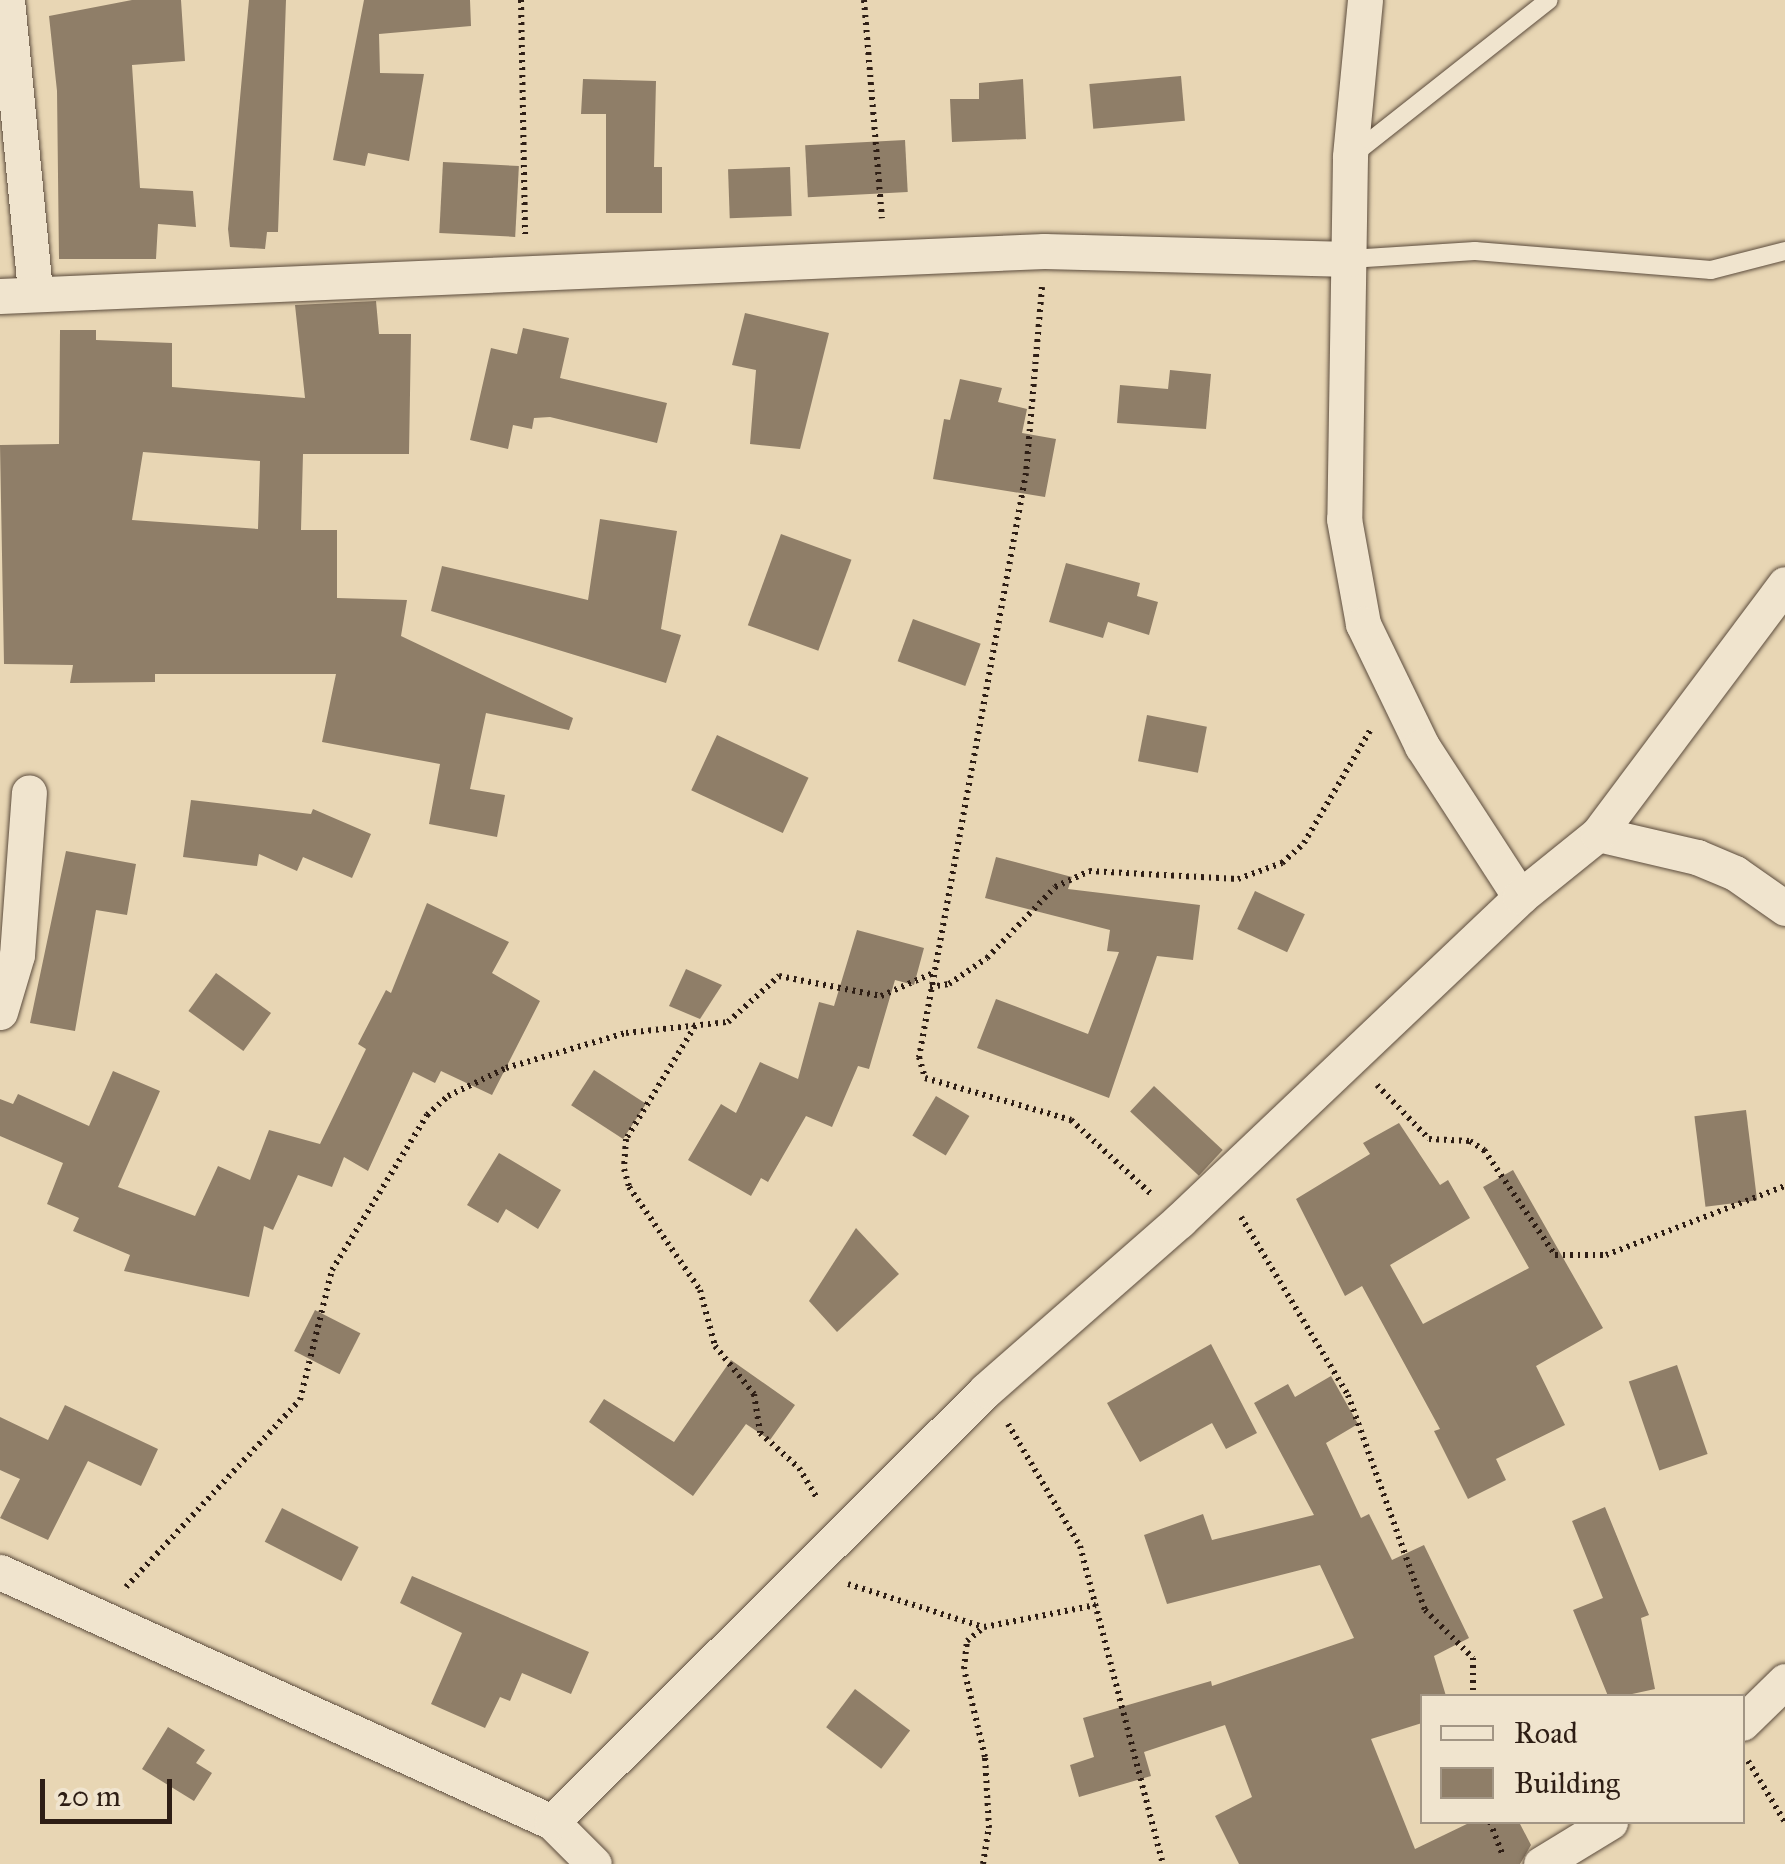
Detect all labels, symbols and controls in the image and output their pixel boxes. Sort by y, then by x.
legend [1420,1694,1745,1824]
text: Road [1514,1715,1578,1751]
scale bar [45,1759,178,1821]
text: Building [1514,1765,1620,1801]
text: 20 m [57,1778,121,1814]

